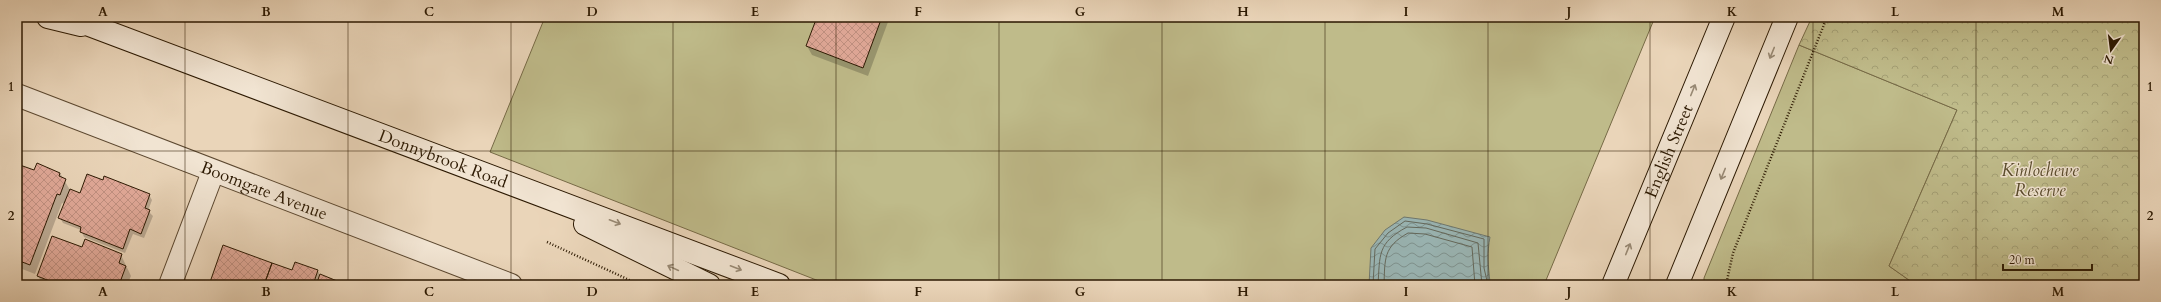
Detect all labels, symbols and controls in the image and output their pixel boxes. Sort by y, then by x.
text: A [98,3,108,21]
text: B [261,3,271,21]
text: C [424,3,434,21]
text: D [586,3,598,21]
text: E [751,3,759,21]
text: F [914,3,922,21]
text: G [1075,3,1086,21]
text: H [1237,3,1249,21]
text: I [1403,3,1409,21]
text: J [1565,3,1572,21]
text: K [1727,3,1738,21]
text: L [1891,3,1900,21]
text: M [2052,3,2065,21]
north arrow [2091,30,2131,70]
one-way arrow [1768,47,1775,59]
text: N [2102,51,2115,68]
text: 1 [8,78,14,96]
text: 1 [2147,78,2153,96]
one-way arrow [1690,85,1698,97]
street label: English Street [1639,100,1698,201]
street label: Donnybrook Road [375,124,511,193]
street label: Boomgate Avenue [198,155,331,225]
park label: Kinlochewe Reserve [2001,159,2079,202]
one-way arrow [1719,167,1726,179]
text: 2 [8,207,15,225]
text: 2 [2147,207,2154,225]
one-way arrow [608,219,620,227]
one-way arrow [1624,243,1632,255]
scale bar [2003,246,2092,272]
text: 20 m [2009,252,2036,268]
one-way arrow [668,264,680,271]
one-way arrow [730,265,742,273]
text: A [98,283,108,301]
text: B [261,283,271,301]
text: C [424,283,434,301]
text: D [586,283,598,301]
text: E [751,283,759,301]
text: F [914,283,922,301]
text: G [1075,283,1086,301]
text: H [1237,283,1249,301]
text: I [1403,283,1409,301]
text: J [1565,283,1572,301]
text: K [1727,283,1738,301]
text: L [1891,283,1900,301]
text: M [2052,283,2065,301]

